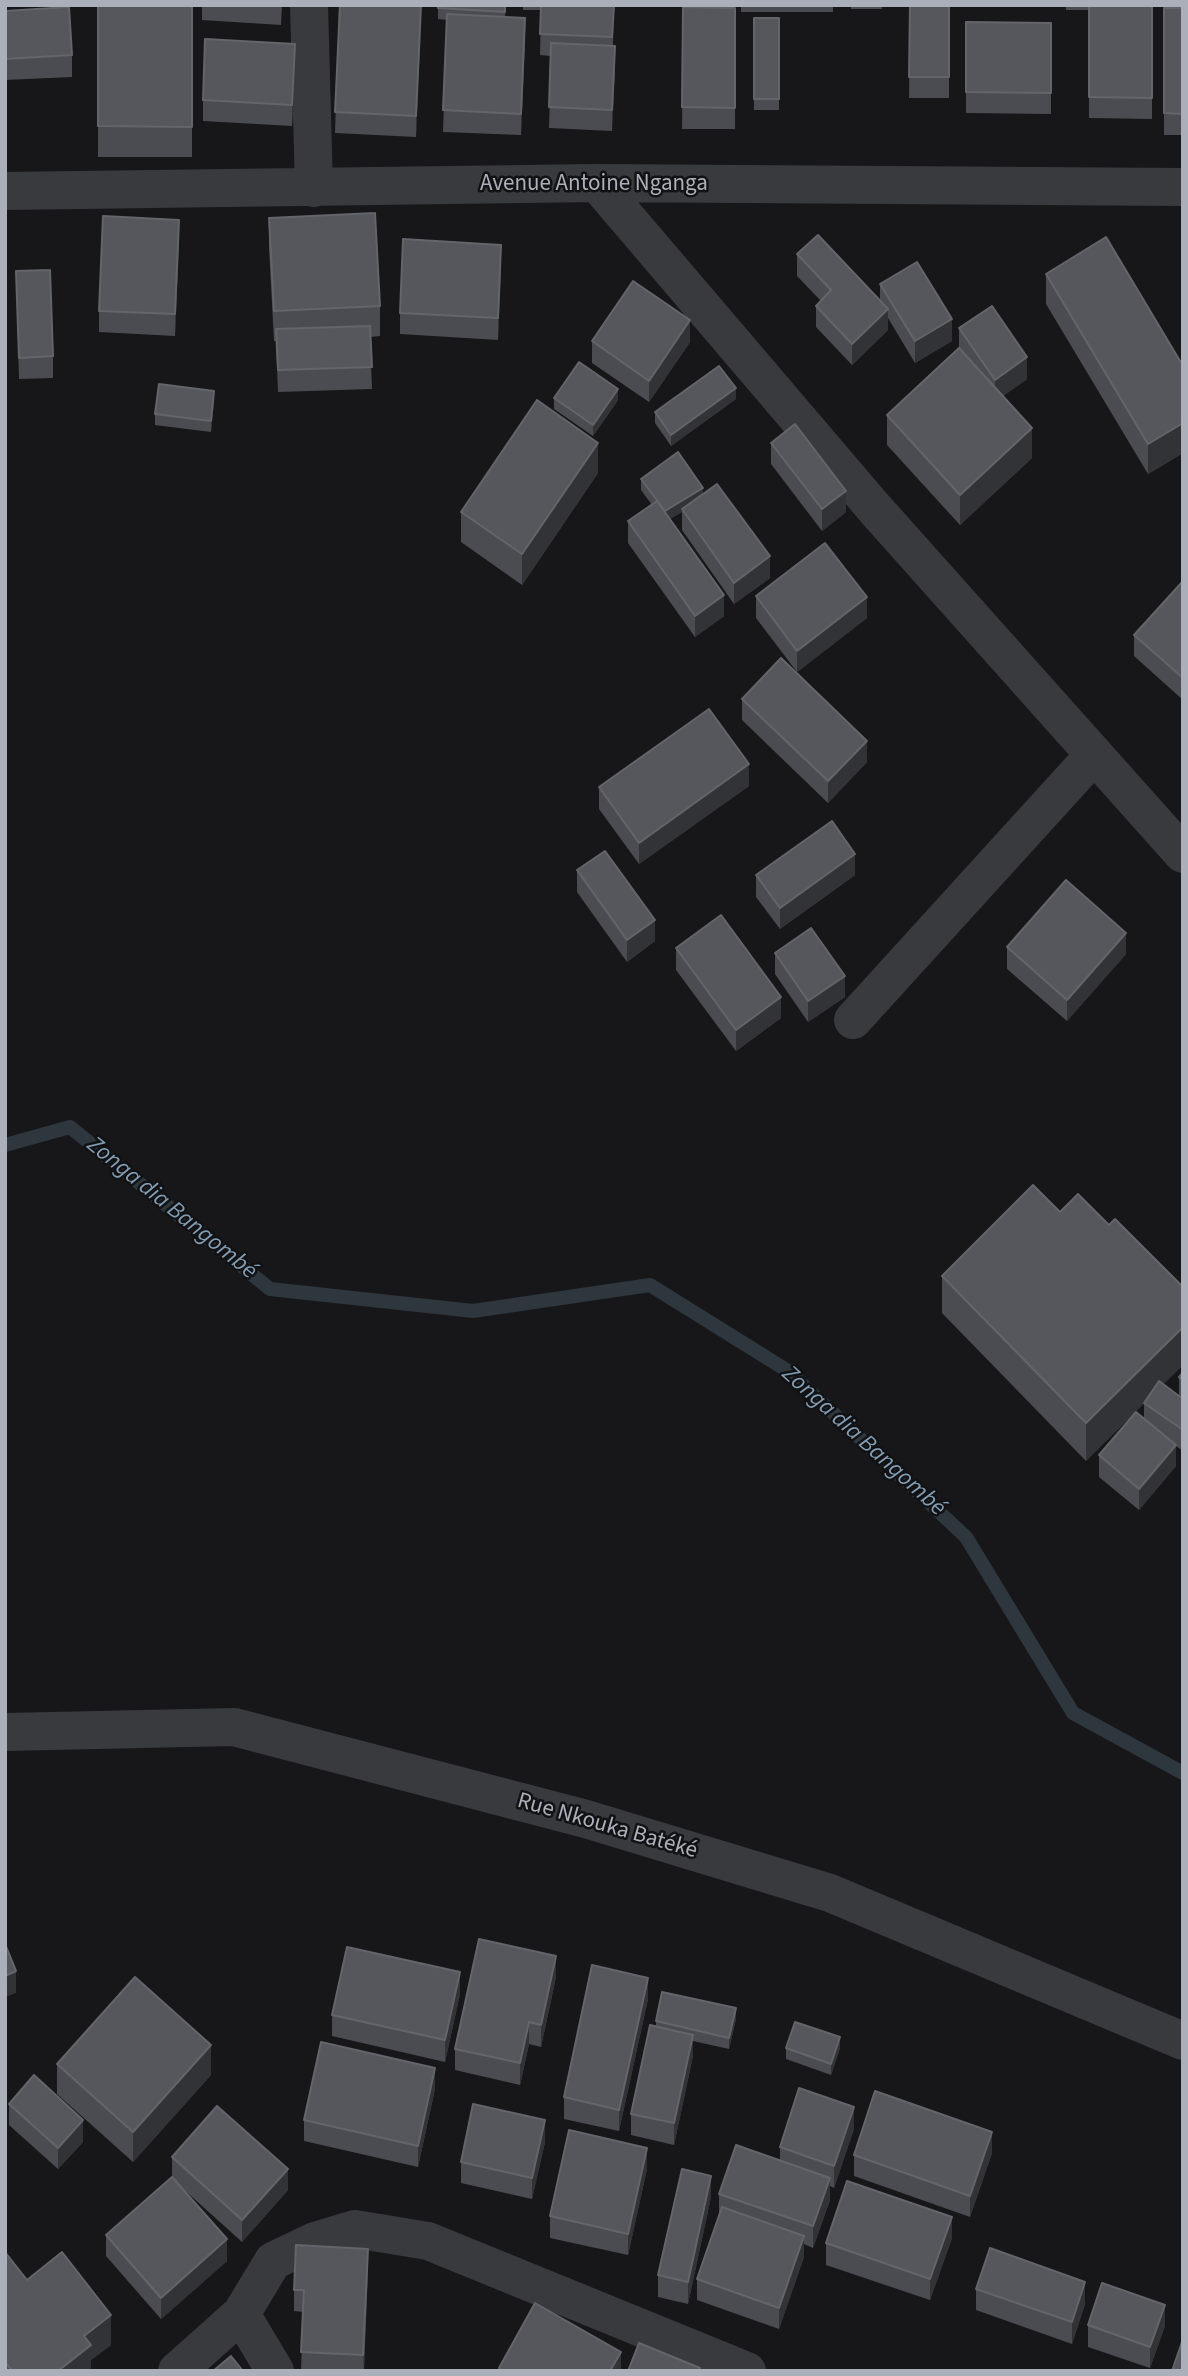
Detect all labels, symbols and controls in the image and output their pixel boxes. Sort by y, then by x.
street label: Avenue Antoine Nganga [480,171,708,199]
water label: Zonga dia Bangombé [80,1131,262,1287]
water label: Zonga dia Bangombé [775,1361,951,1523]
street label: Rue Nkouka Batéké [514,1788,700,1866]

